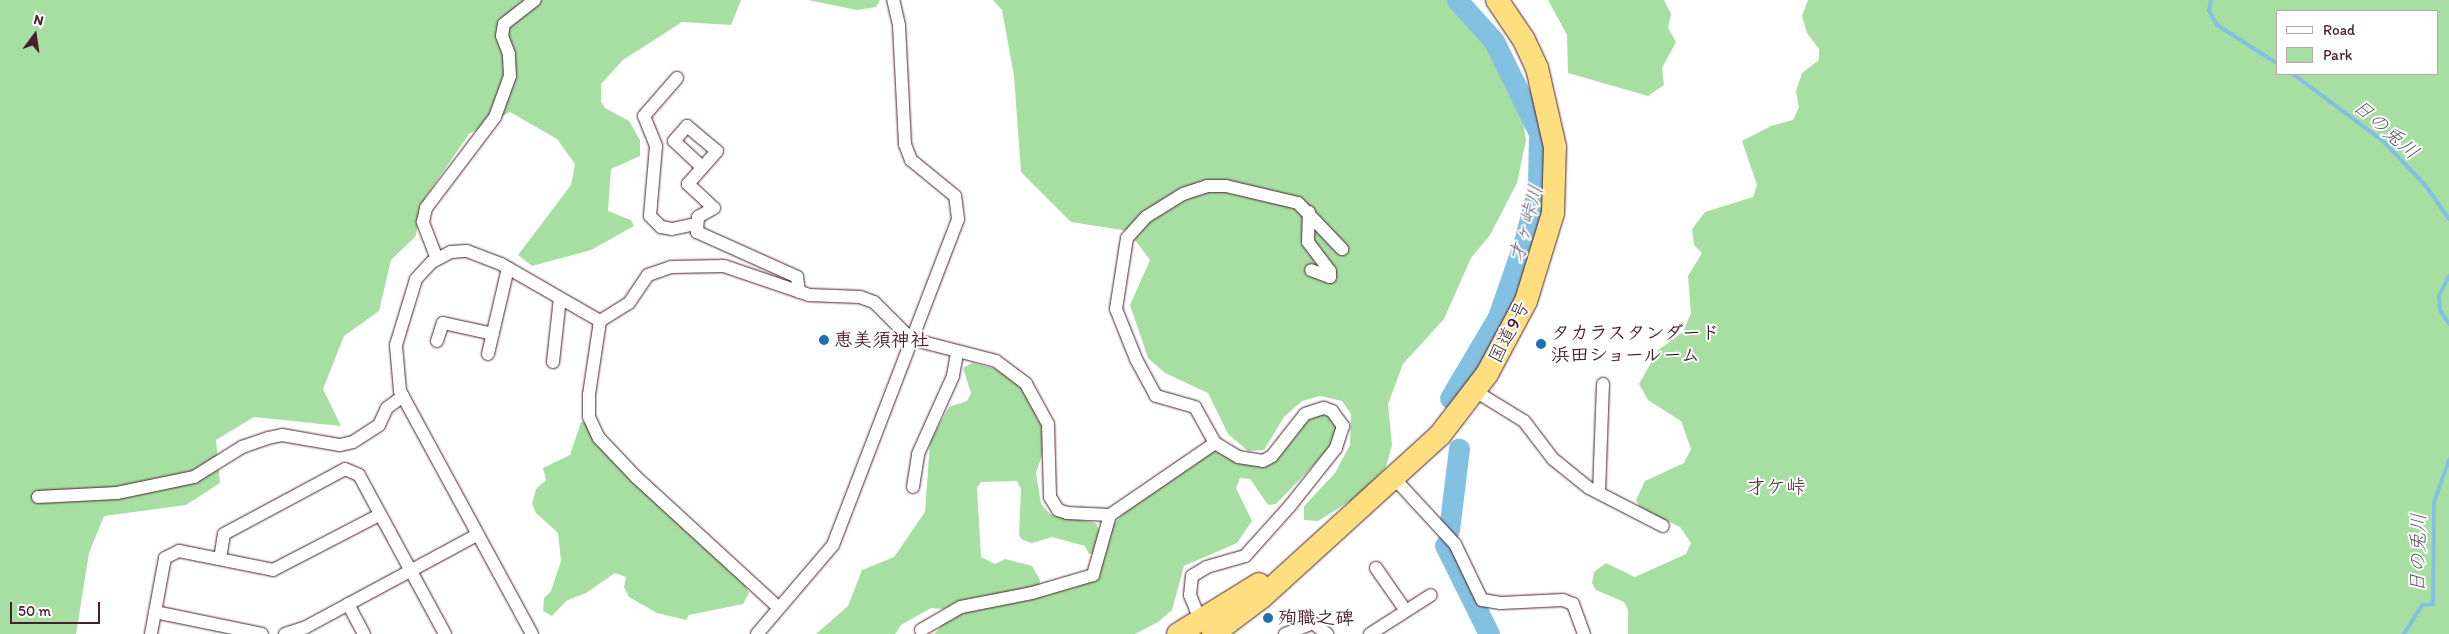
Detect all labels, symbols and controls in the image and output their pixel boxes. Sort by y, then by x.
north arrow [10,10,60,60]
legend [2276,10,2439,75]
text: N [32,11,45,29]
text: Road [2323,21,2355,39]
text: Park [2323,46,2353,64]
water label: 日の兎川 [2348,94,2424,164]
water label: 才ヶ峠川 [1504,182,1548,266]
street label: 国道9号 [1484,297,1534,367]
place label: タカラスタンダード 浜田ショールーム [1551,322,1720,366]
place label: 恵美須神社 [834,329,929,351]
marker: 恵美須神社 [818,334,830,346]
marker: タカラスタンダード 浜田ショールーム [1535,338,1547,350]
district label: 才ケ峠 [1746,474,1806,498]
water label: 日の兎川 [2405,513,2431,593]
scale bar [12,592,102,624]
text: 50 m [18,602,51,620]
place label: 殉職之碑 [1278,607,1354,629]
marker: 殉職之碑 [1262,612,1274,624]

